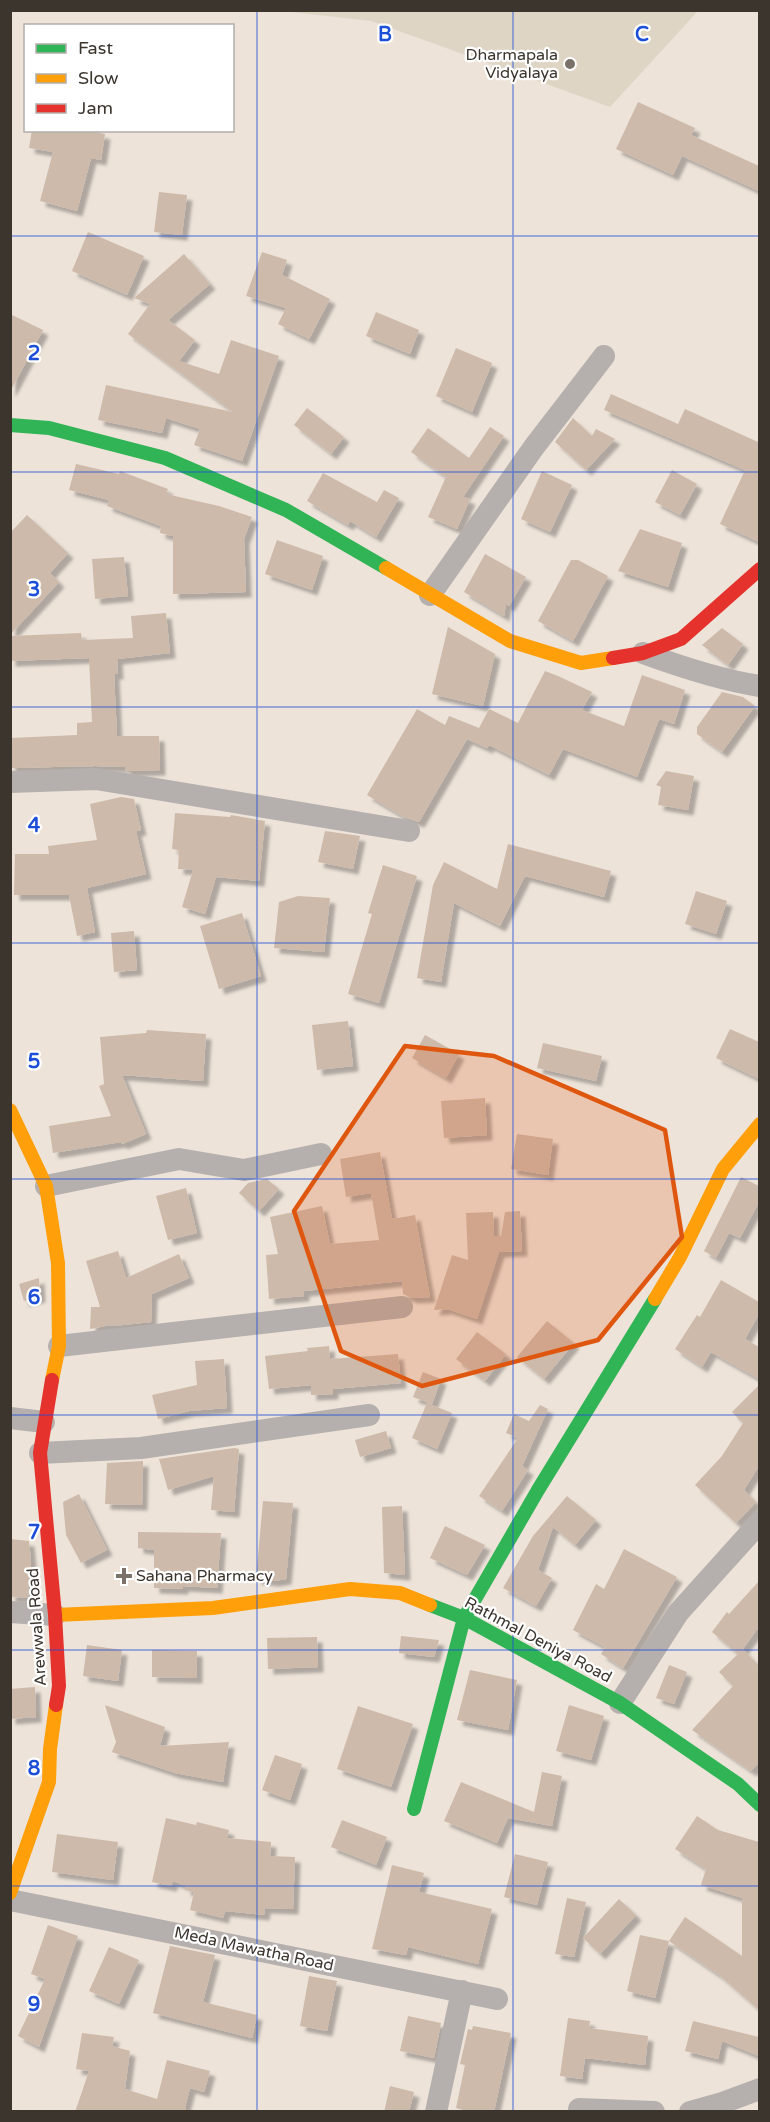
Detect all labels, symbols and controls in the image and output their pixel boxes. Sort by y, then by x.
text: B [378,23,392,47]
text: C [635,23,649,47]
legend [24,24,234,132]
text: Fast [78,37,113,59]
place label: Dharmapala Vidyalaya [466,45,558,83]
marker: Dharmapala Vidyalaya [563,57,577,71]
text: Slow [78,67,119,89]
text: Jam [78,97,113,119]
text: 2 [28,342,40,366]
text: 3 [28,578,40,602]
text: 4 [28,814,41,838]
text: 5 [28,1050,40,1074]
text: 6 [28,1286,40,1310]
text: 7 [28,1521,40,1545]
place label: Sahana Pharmacy [136,1566,273,1586]
street label: Arewwala Road [23,1567,51,1687]
marker: Sahana Pharmacy [117,1569,131,1583]
street label: Rathmal Deniya Road [461,1593,615,1687]
text: 8 [28,1757,40,1781]
street label: Meda Mawatha Road [172,1922,336,1976]
text: 9 [28,1993,40,2017]

